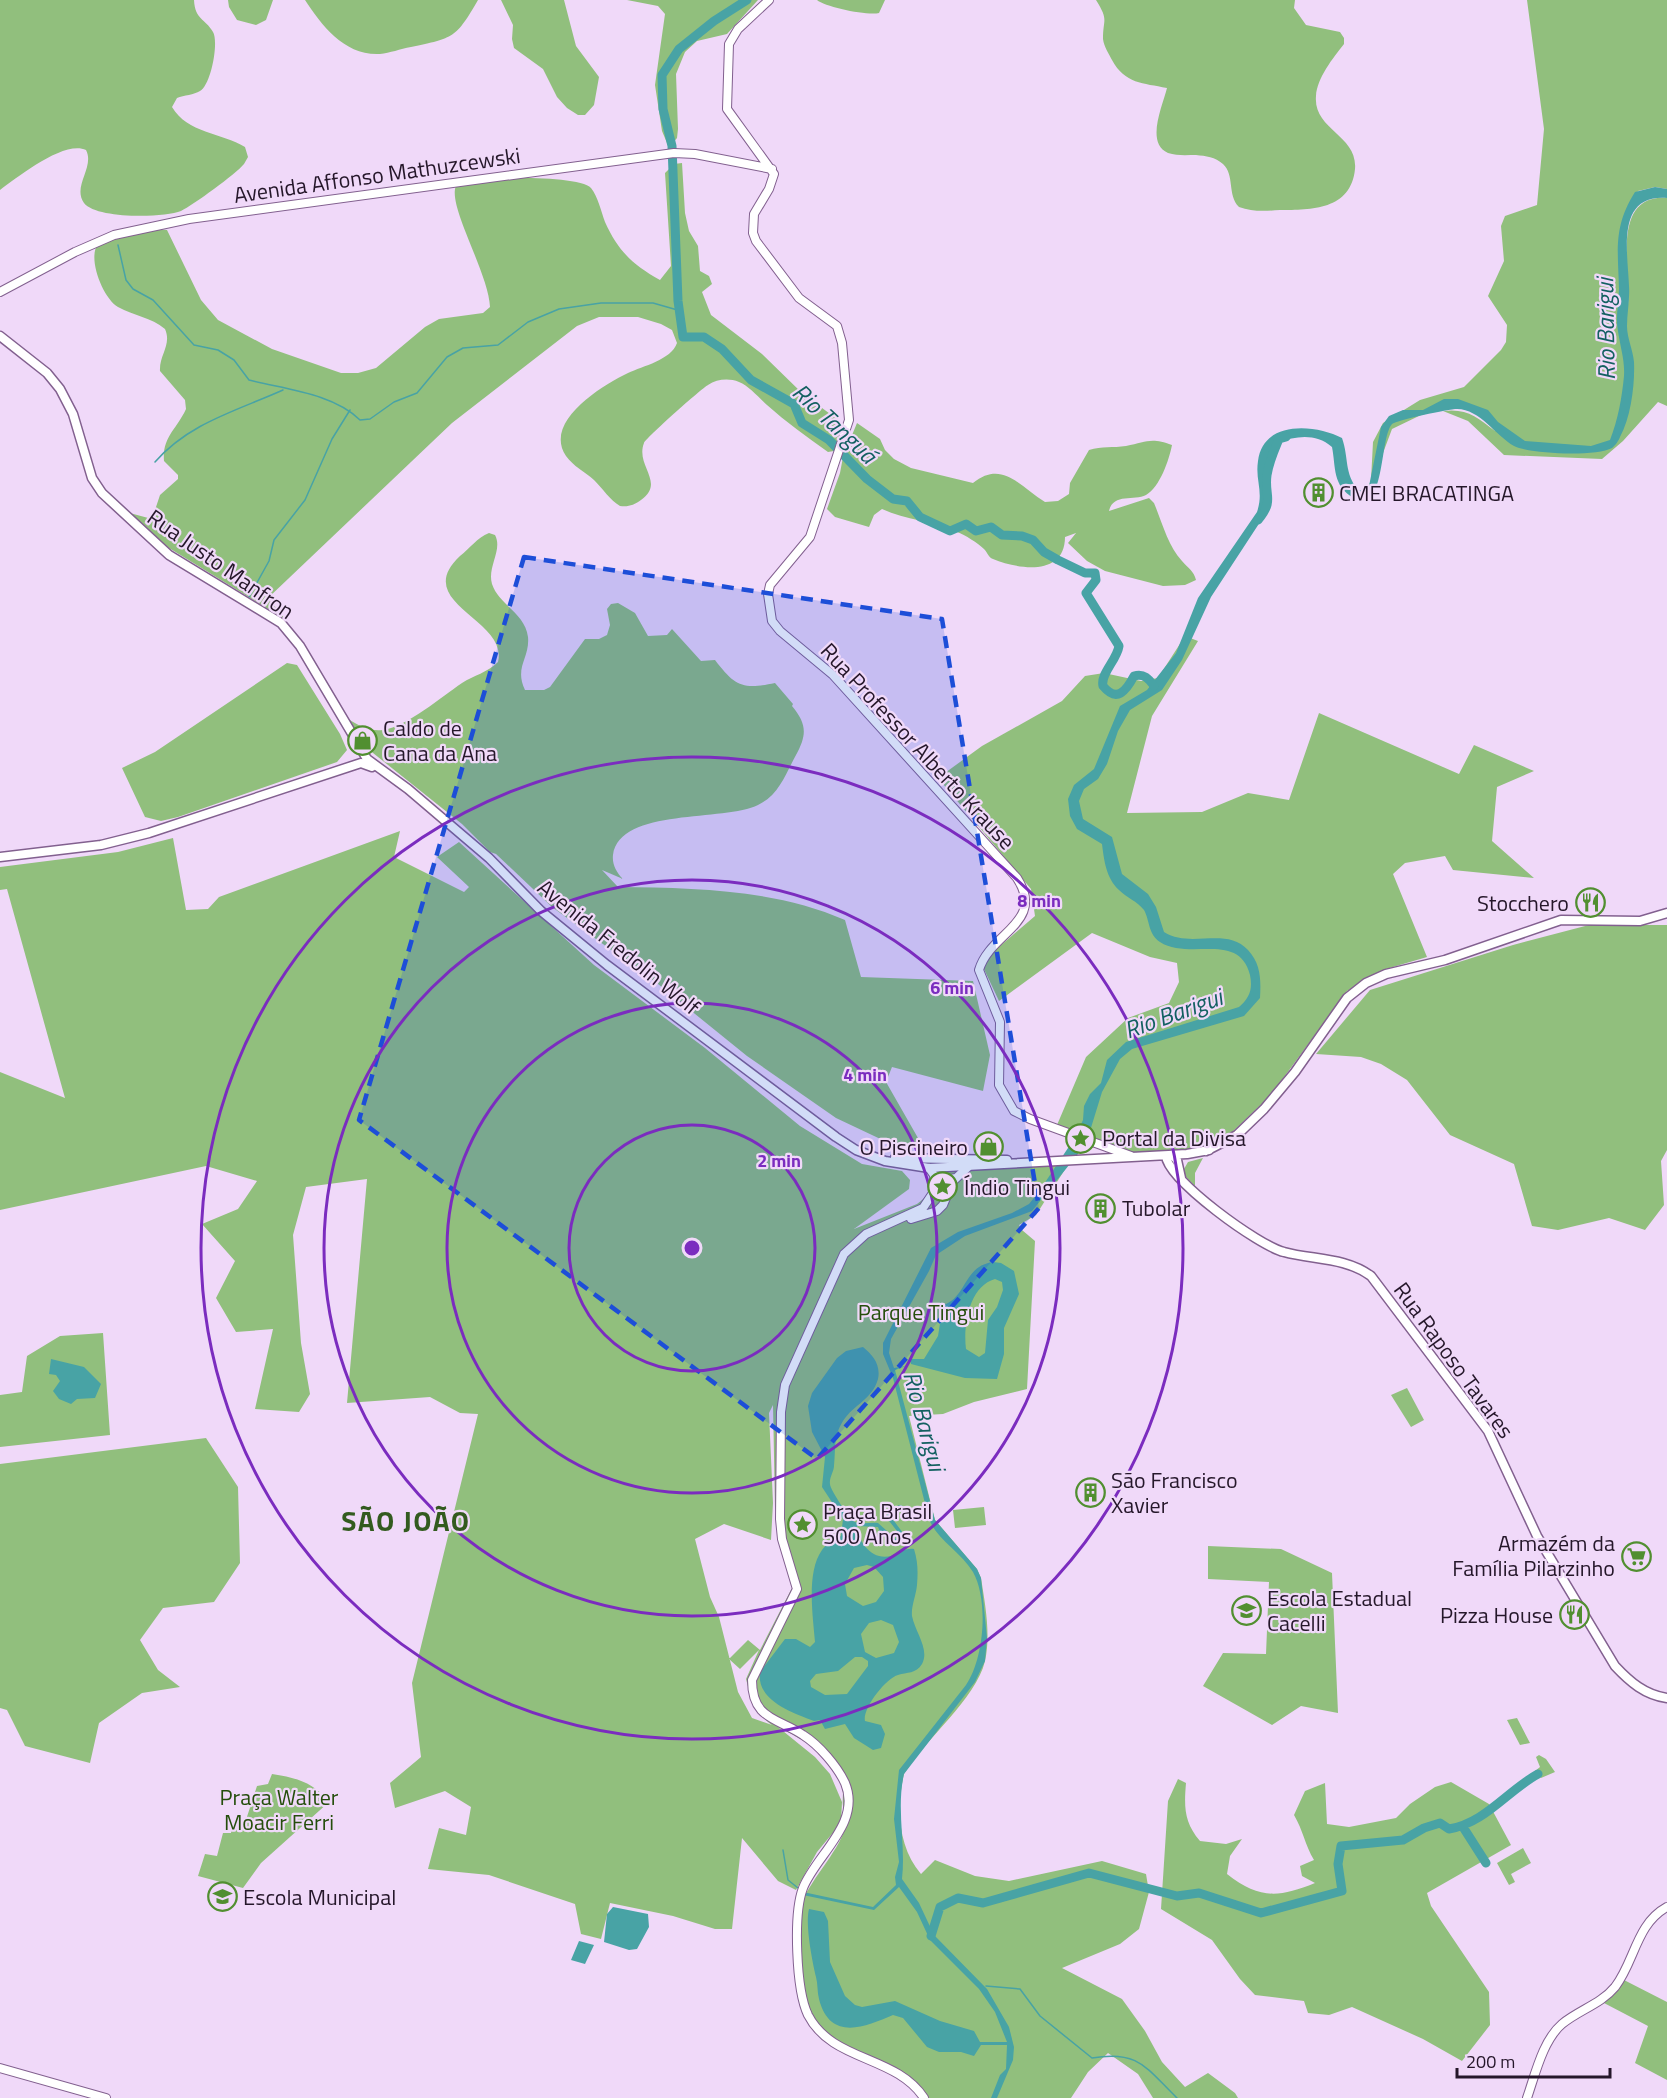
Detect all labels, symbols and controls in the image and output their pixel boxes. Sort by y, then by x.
street label: Avenida Affonso Mathuzcewski [231,138,523,212]
water label: Rio Barigui [1586,275,1624,380]
water label: Rio Tanguá [785,374,887,473]
place label: CMEI BRACATINGA [1339,476,1514,510]
building icon: CMEI BRACATINGA [1302,477,1334,509]
street label: Rua Justo Manfron [140,500,302,628]
street label: Rua Professor Alberto Krause [813,635,1023,857]
place label: Caldo de Cana da Ana [383,711,497,770]
shop icon: Caldo de Cana da Ana [346,725,378,757]
street label: Avenida Fredolin Wolf [530,871,708,1024]
place label: Stocchero [1477,886,1569,920]
text: 8 min [1017,887,1061,914]
restaurant icon: Stocchero [1574,887,1606,919]
text: 6 min [930,974,974,1001]
water label: Rio Barigui [1119,978,1230,1047]
text: 4 min [843,1061,887,1088]
place label: Portal da Divisa [1102,1121,1246,1155]
place icon: Portal da Divisa [1065,1122,1097,1154]
place label: O Piscineiro [859,1130,968,1164]
shop icon: O Piscineiro [973,1131,1005,1163]
text: 2 min [757,1147,801,1174]
place label: Índio Tingui [964,1170,1070,1204]
place icon: Índio Tingui [927,1171,959,1203]
place label: Tubolar [1122,1191,1191,1225]
building icon: Tubolar [1085,1192,1117,1224]
centre of rings [682,1238,702,1258]
street label: Rua Raposo Tavares [1386,1275,1522,1445]
park label: Parque Tingui [858,1295,984,1329]
water label: Rio Barigui [894,1367,956,1478]
place label: São Francisco Xavier [1111,1463,1238,1522]
building icon: São Francisco Xavier [1074,1477,1106,1509]
place label: Praça Brasil 500 Anos [823,1494,932,1553]
district label: SÃO JOÃO [341,1499,471,1542]
place icon: Praça Brasil 500 Anos [786,1508,818,1540]
place label: Armazém da Família Pilarzinho [1452,1526,1615,1585]
supermarket icon: Armazém da Família Pilarzinho [1620,1540,1652,1572]
place label: Escola Estadual Cacelli [1267,1581,1412,1640]
school or university icon: Escola Estadual Cacelli [1230,1595,1262,1627]
place label: Pizza House [1440,1598,1553,1632]
restaurant icon: Pizza House [1558,1599,1590,1631]
park label: Praça Walter Moacir Ferri [220,1780,339,1839]
place label: Escola Municipal [243,1880,396,1914]
school or university icon: Escola Municipal [206,1881,238,1913]
scale bar [1457,2041,1610,2079]
text: 200 m [1466,2048,1515,2075]

